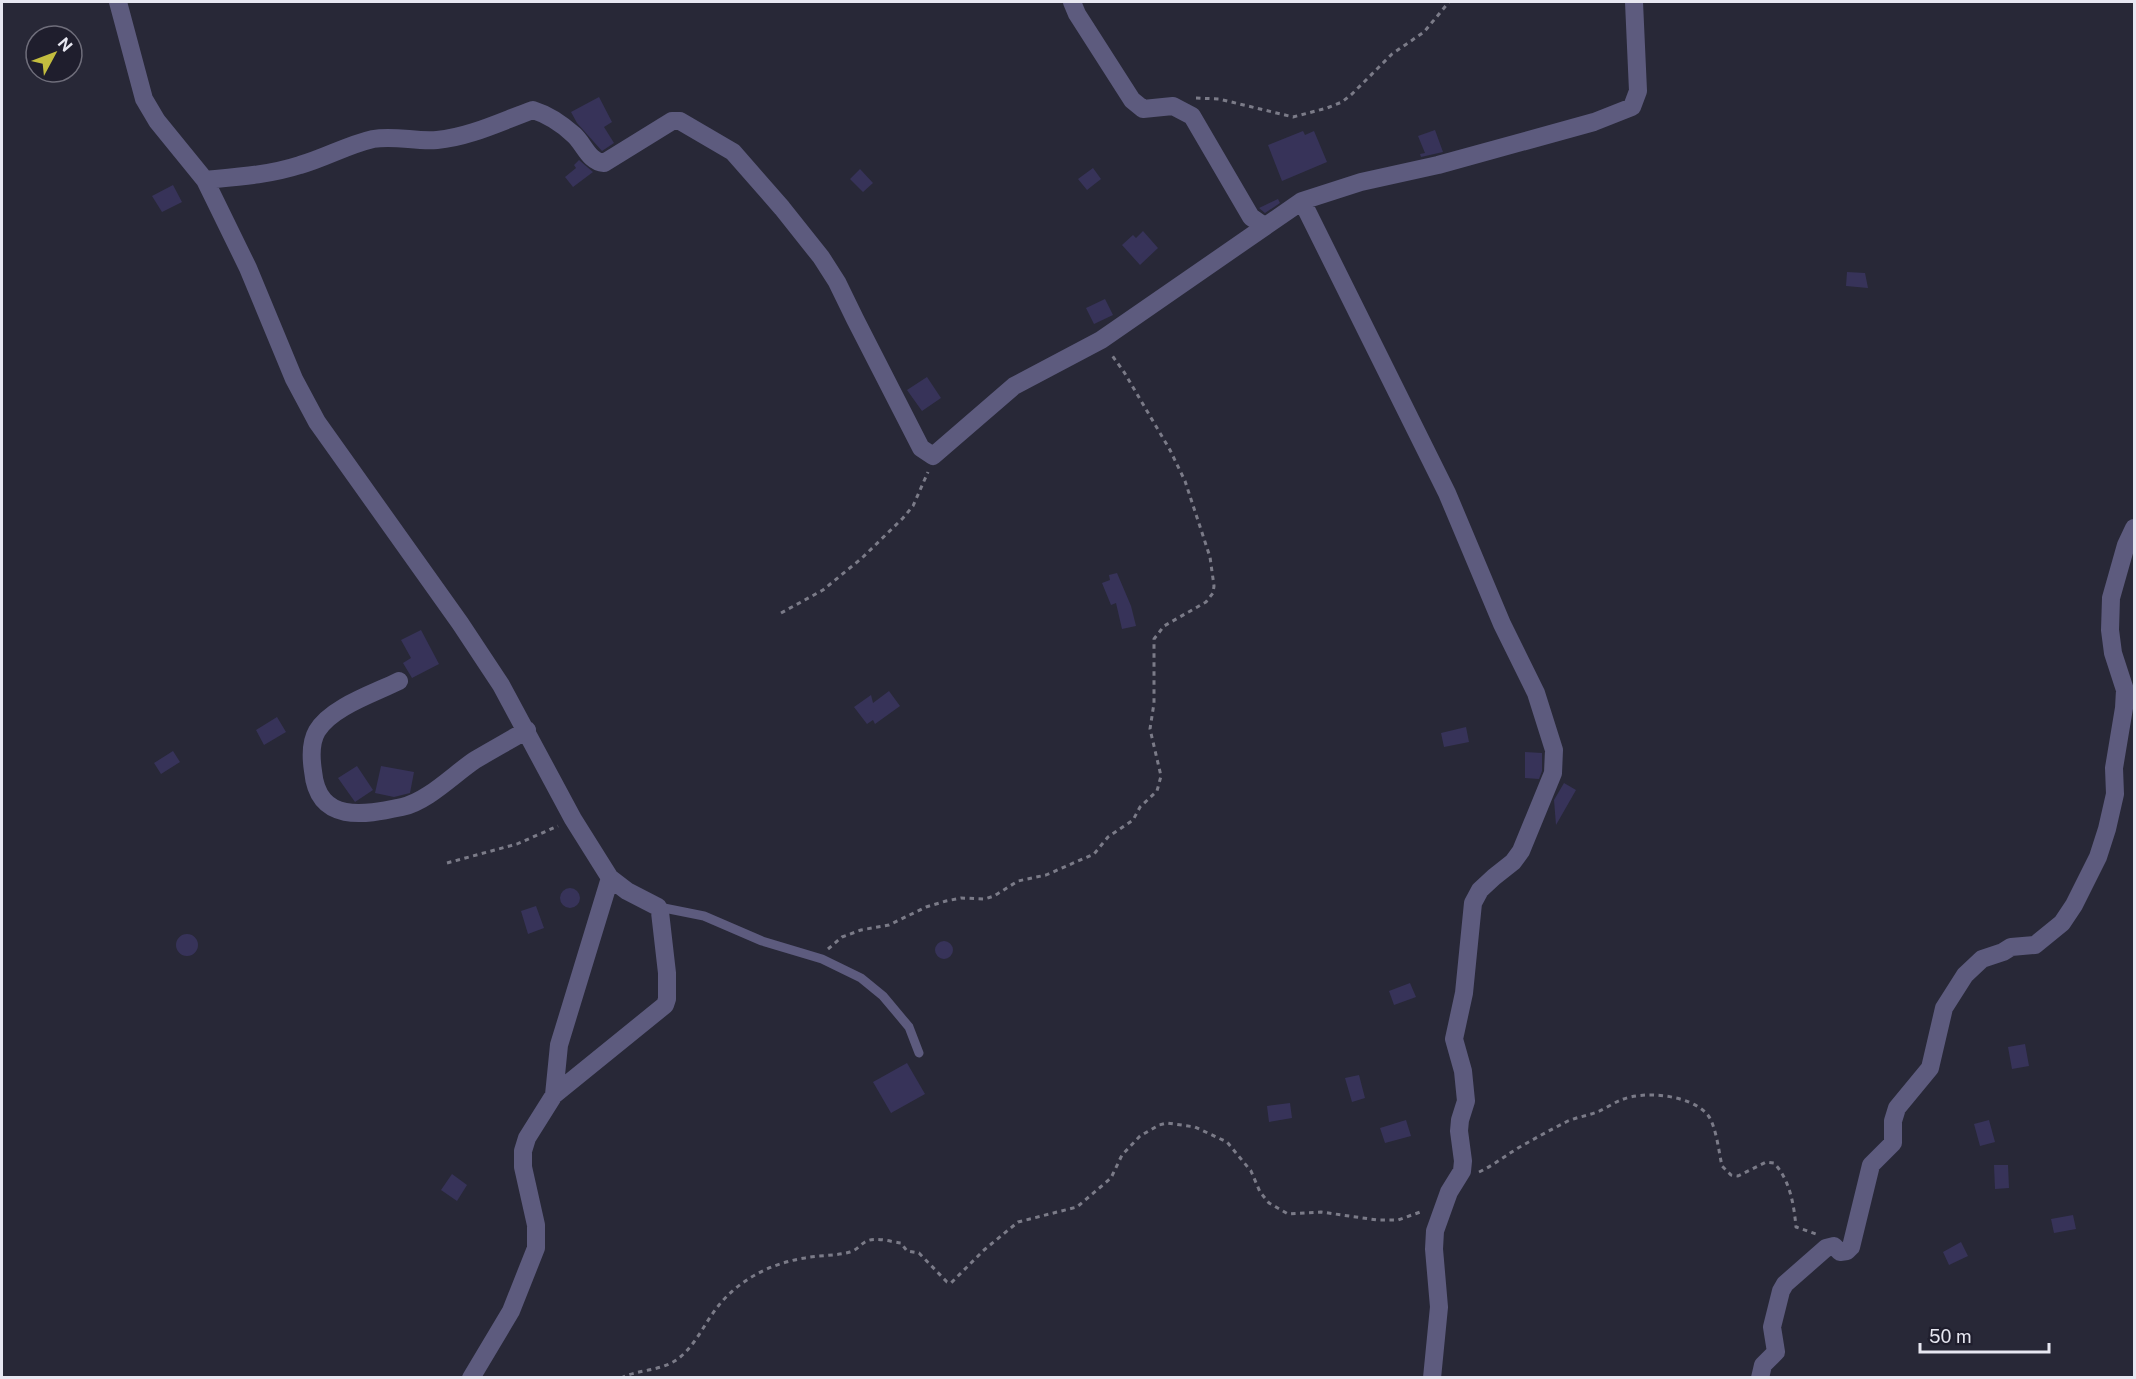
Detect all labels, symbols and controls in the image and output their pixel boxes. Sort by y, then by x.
north arrow [24,24,84,84]
text: N [54,34,76,55]
scale bar [1920,1316,2049,1354]
text: 50 m [1929,1326,1972,1347]

